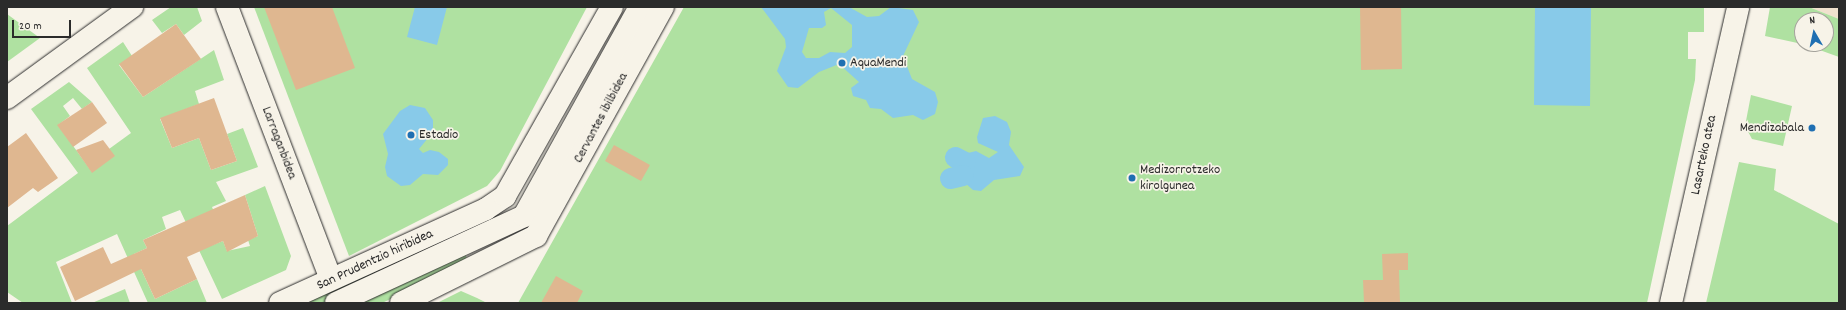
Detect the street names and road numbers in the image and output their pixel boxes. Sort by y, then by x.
street label: Cervantes ibilbidea [570,70,632,166]
street label: Larraganbidea [257,104,301,182]
street label: Lasarteko atea [1687,114,1721,196]
street label: San Prudentzio hiribidea [314,226,436,294]

